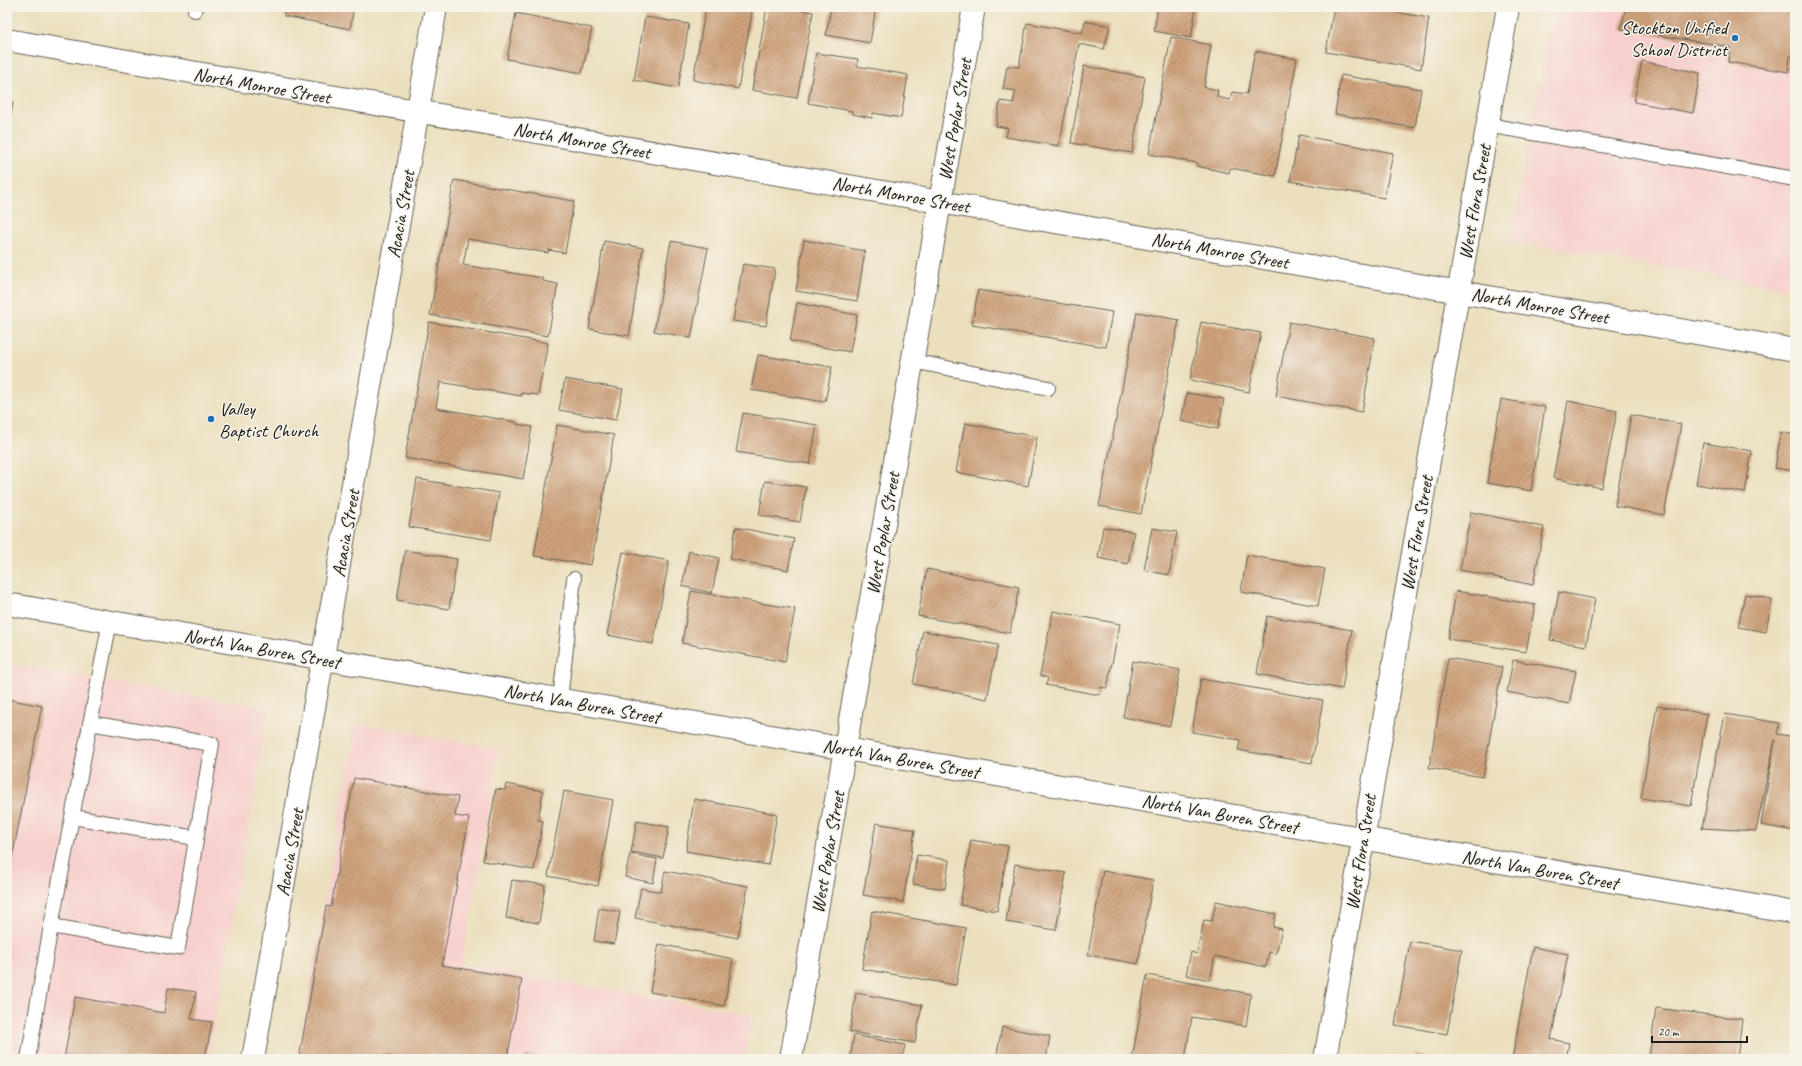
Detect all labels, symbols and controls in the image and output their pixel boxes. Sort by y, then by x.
place label: Stockton Unified School District [1621,16,1731,62]
marker: Stockton Unified School District [1730,33,1740,43]
street label: West Poplar Street [932,55,978,182]
street label: North Monroe Street [191,62,334,110]
street label: North Monroe Street [511,117,654,165]
street label: West Flora Street [1453,141,1497,261]
street label: Acacia Street [382,167,421,260]
street label: North Monroe Street [830,171,973,219]
street label: North Monroe Street [1149,227,1292,275]
street label: North Monroe Street [1469,282,1612,330]
place label: Valley Baptist Church [219,397,320,443]
marker: Valley Baptist Church [206,414,216,424]
street label: West Poplar Street [860,469,906,596]
street label: West Flora Street [1395,472,1439,592]
street label: Acacia Street [327,486,366,579]
street label: North Van Buren Street [182,623,344,675]
street label: North Van Buren Street [502,678,664,730]
street label: North Van Buren Street [821,733,983,785]
street label: West Poplar Street [805,788,851,915]
street label: North Van Buren Street [1140,788,1302,840]
street label: West Flora Street [1340,791,1382,911]
street label: Acacia Street [271,805,310,898]
street label: North Van Buren Street [1460,844,1622,896]
scale bar [1652,1018,1747,1044]
text: 20 m [1658,1024,1680,1040]

